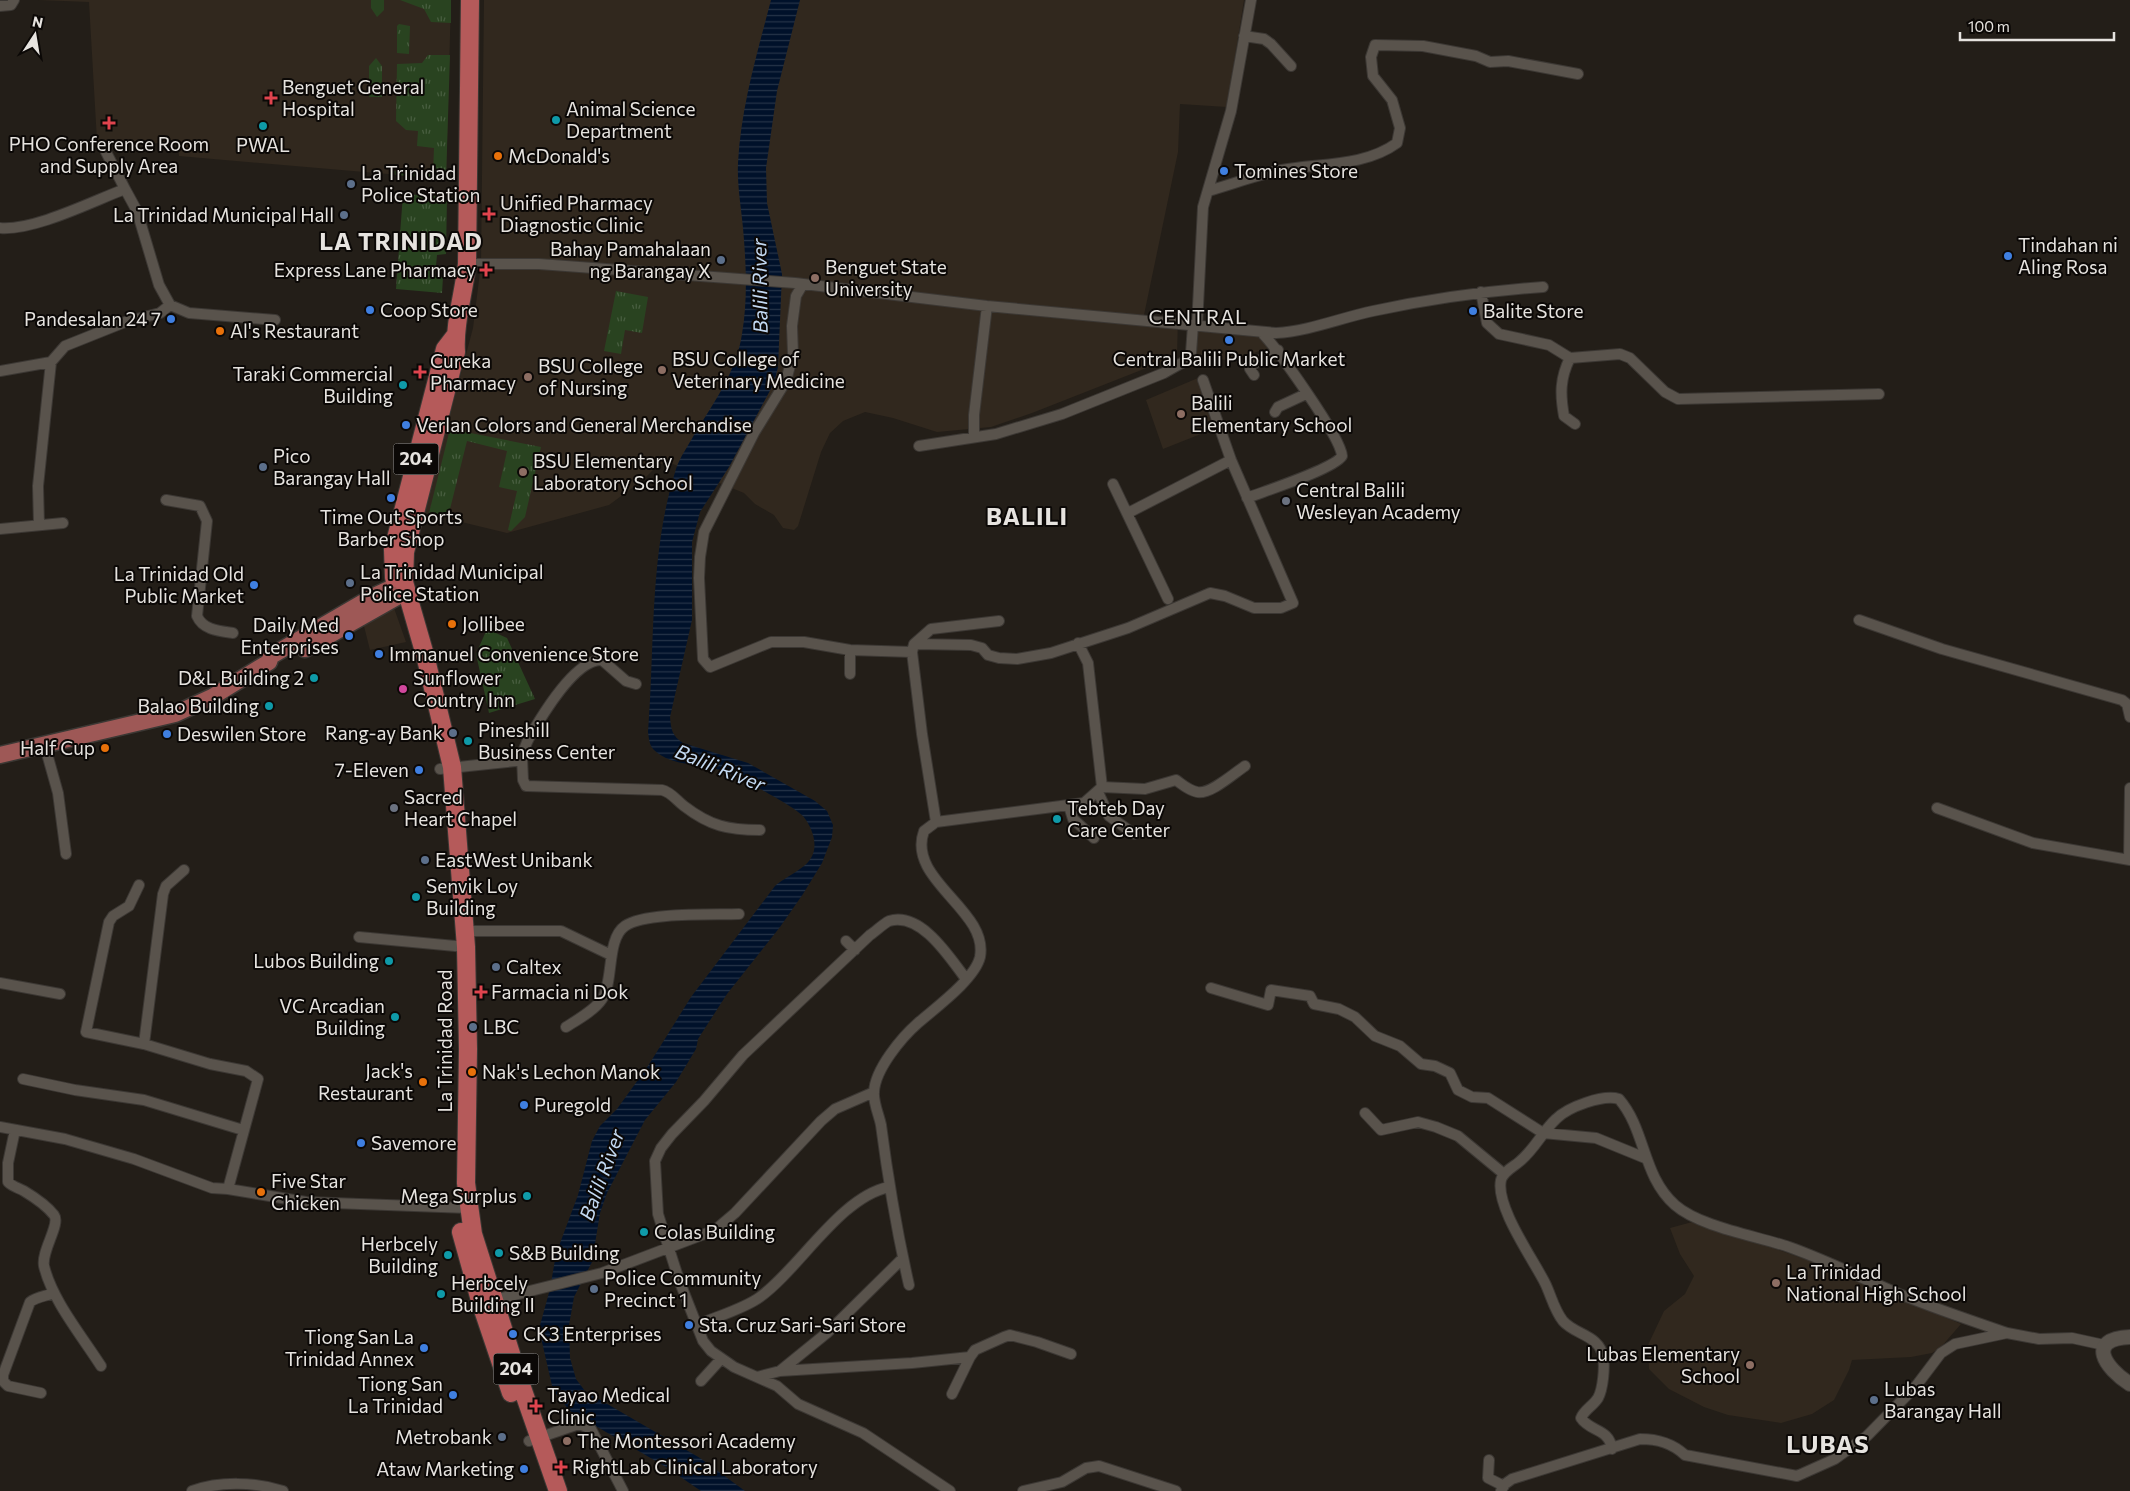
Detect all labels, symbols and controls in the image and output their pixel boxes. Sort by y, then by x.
north arrow [10,10,60,60]
scale bar [1960,10,2114,42]
text: N [31,12,45,31]
text: 100 m [1968,17,2010,35]
place label: Benguet General Hospital [282,75,424,120]
marker: Benguet General Hospital [264,91,278,105]
place label: Animal Science Department [566,97,696,142]
marker: Animal Science Department [550,114,562,126]
marker: PHO Conference Room and Supply Area [102,116,116,130]
marker: PWAL [257,120,269,132]
place label: PHO Conference Room and Supply Area [9,132,209,177]
place label: PWAL [236,133,290,156]
place label: McDonald's [508,144,610,167]
marker: McDonald's [492,150,504,162]
place label: Tomines Store [1234,159,1358,182]
place label: La Trinidad Police Station [361,161,480,206]
marker: Tomines Store [1218,165,1230,177]
marker: La Trinidad Police Station [345,178,357,190]
place label: Unified Pharmacy Diagnostic Clinic [500,191,653,236]
place label: La Trinidad Municipal Hall [113,203,334,226]
marker: Unified Pharmacy Diagnostic Clinic [482,207,496,221]
marker: La Trinidad Municipal Hall [338,209,350,221]
district label: LA TRINIDAD [319,226,483,255]
place label: Tindahan ni Aling Rosa [2018,233,2118,278]
place label: Bahay Pamahalaan ng Barangay X [550,237,711,282]
water label: Balili River [746,237,772,334]
marker: Tindahan ni Aling Rosa [2002,250,2014,262]
marker: Bahay Pamahalaan ng Barangay X [715,254,727,266]
place label: Benguet State University [825,255,947,300]
place label: Express Lane Pharmacy [274,258,476,281]
marker: Express Lane Pharmacy [480,264,492,276]
marker: Benguet State University [809,272,821,284]
place label: Coop Store [380,298,478,321]
place label: Balite Store [1483,299,1583,322]
marker: Coop Store [364,304,376,316]
district label: CENTRAL [1148,304,1248,328]
marker: Balite Store [1467,305,1479,317]
place label: Pandesalan 24 7 [24,307,161,330]
marker: Pandesalan 24 7 [165,313,177,325]
place label: Al's Restaurant [230,319,359,342]
marker: Al's Restaurant [214,325,226,337]
marker: Central Balili Public Market [1223,334,1235,346]
place label: BSU College of Veterinary Medicine [672,347,845,392]
place label: Central Balili Public Market [1113,347,1345,370]
place label: Cureka Pharmacy [430,349,516,394]
place label: BSU College of Nursing [538,354,643,399]
place label: Taraki Commercial Building [233,362,393,407]
marker: BSU College of Veterinary Medicine [656,364,668,376]
marker: Cureka Pharmacy [414,366,426,378]
marker: BSU College of Nursing [522,371,534,383]
marker: Taraki Commercial Building [397,379,409,391]
place label: Balili Elementary School [1191,391,1352,436]
marker: Balili Elementary School [1175,408,1187,420]
place label: Verlan Colors and General Merchandise [416,413,752,436]
marker: Verlan Colors and General Merchandise [400,419,412,431]
place label: Pico Barangay Hall [273,444,391,489]
road number: 204 [394,444,438,474]
place label: BSU Elementary Laboratory School [533,449,693,494]
marker: Pico Barangay Hall [257,461,269,473]
marker: BSU Elementary Laboratory School [517,466,529,478]
place label: Central Balili Wesleyan Academy [1296,478,1461,523]
marker: Time Out Sports Barber Shop [385,492,397,504]
marker: Central Balili Wesleyan Academy [1280,495,1292,507]
district label: BALILI [986,501,1068,530]
place label: Time Out Sports Barber Shop [320,505,462,550]
place label: La Trinidad Municipal Police Station [360,560,544,605]
place label: La Trinidad Old Public Market [114,562,244,607]
marker: La Trinidad Municipal Police Station [344,577,356,589]
marker: La Trinidad Old Public Market [248,579,260,591]
place label: Jollibee [462,612,525,635]
place label: Daily Med Enterprises [241,613,339,658]
marker: Jollibee [446,618,458,630]
marker: Daily Med Enterprises [343,630,355,642]
place label: Immanuel Convenience Store [389,642,639,665]
marker: Immanuel Convenience Store [373,648,385,660]
place label: D&L Building 2 [178,666,304,689]
place label: Sunflower Country Inn [413,666,515,711]
marker: D&L Building 2 [308,672,320,684]
marker: Sunflower Country Inn [397,683,409,695]
place label: Balao Building [137,694,259,717]
marker: Balao Building [263,700,275,712]
place label: Pineshill Business Center [478,718,616,763]
place label: Rang-ay Bank [325,721,443,744]
place label: Deswilen Store [177,722,306,745]
marker: Rang-ay Bank [447,727,459,739]
marker: Deswilen Store [161,728,173,740]
marker: Pineshill Business Center [462,735,474,747]
place label: Half Cup [20,736,95,759]
water label: Balili River [672,738,770,796]
marker: Half Cup [99,742,111,754]
place label: 7-Eleven [335,758,409,781]
marker: 7-Eleven [413,764,425,776]
place label: Sacred Heart Chapel [404,785,517,830]
place label: Tebteb Day Care Center [1067,796,1170,841]
marker: Sacred Heart Chapel [388,802,400,814]
marker: Tebteb Day Care Center [1051,813,1063,825]
place label: EastWest Unibank [435,848,593,871]
marker: EastWest Unibank [419,854,431,866]
place label: Senvik Loy Building [426,874,518,919]
marker: Senvik Loy Building [410,891,422,903]
place label: Lubos Building [253,949,379,972]
marker: Lubos Building [383,955,395,967]
place label: Caltex [506,955,562,978]
marker: Caltex [490,961,502,973]
street label: La Trinidad Road [433,969,456,1113]
place label: Farmacia ni Dok [491,980,628,1003]
marker: Farmacia ni Dok [475,986,487,998]
place label: VC Arcadian Building [279,994,385,1039]
marker: VC Arcadian Building [389,1011,401,1023]
place label: LBC [483,1015,519,1038]
marker: LBC [467,1021,479,1033]
place label: Jack's Restaurant [318,1059,413,1104]
place label: Nak's Lechon Manok [482,1060,660,1083]
marker: Nak's Lechon Manok [466,1066,478,1078]
marker: Jack's Restaurant [417,1076,429,1088]
place label: Puregold [534,1093,611,1116]
marker: Puregold [518,1099,530,1111]
water label: Balili River [574,1125,629,1223]
place label: Savemore [371,1131,457,1154]
marker: Savemore [355,1137,367,1149]
place label: Five Star Chicken [271,1169,347,1214]
place label: Mega Surplus [400,1184,517,1207]
marker: Five Star Chicken [255,1186,267,1198]
marker: Mega Surplus [521,1190,533,1202]
place label: Colas Building [654,1220,775,1243]
marker: Colas Building [638,1226,650,1238]
place label: Herbcely Building [361,1232,438,1277]
place label: S&B Building [509,1241,620,1264]
marker: S&B Building [493,1247,505,1259]
marker: Herbcely Building [442,1249,454,1261]
place label: La Trinidad National High School [1786,1260,1966,1305]
place label: Police Community Precinct 1 [604,1266,761,1311]
place label: Herbcely Building II [451,1271,535,1316]
marker: La Trinidad National High School [1770,1277,1782,1289]
marker: Police Community Precinct 1 [588,1283,600,1295]
marker: Herbcely Building II [435,1288,447,1300]
place label: Sta. Cruz Sari-Sari Store [699,1313,906,1336]
marker: Sta. Cruz Sari-Sari Store [683,1319,695,1331]
place label: CK3 Enterprises [523,1322,662,1345]
place label: Tiong San La Trinidad Annex [285,1325,414,1370]
marker: CK3 Enterprises [507,1328,519,1340]
marker: Tiong San La Trinidad Annex [418,1342,430,1354]
place label: Lubas Elementary School [1586,1342,1740,1387]
road number: 204 [494,1354,538,1385]
marker: Lubas Elementary School [1744,1359,1756,1371]
place label: Tiong San La Trinidad [348,1372,443,1417]
place label: Lubas Barangay Hall [1884,1377,2002,1422]
place label: Tayao Medical Clinic [547,1383,670,1428]
marker: Tiong San La Trinidad [447,1389,459,1401]
marker: Lubas Barangay Hall [1868,1394,1880,1406]
marker: Tayao Medical Clinic [529,1399,543,1413]
place label: Metrobank [395,1425,492,1448]
place label: The Montessori Academy [577,1429,796,1452]
district label: LUBAS [1786,1429,1870,1458]
marker: Metrobank [496,1431,508,1443]
marker: The Montessori Academy [561,1435,573,1447]
place label: RightLab Clinical Laboratory [572,1455,818,1478]
place label: Ataw Marketing [376,1457,514,1480]
marker: RightLab Clinical Laboratory [554,1460,568,1474]
marker: Ataw Marketing [518,1463,530,1475]

